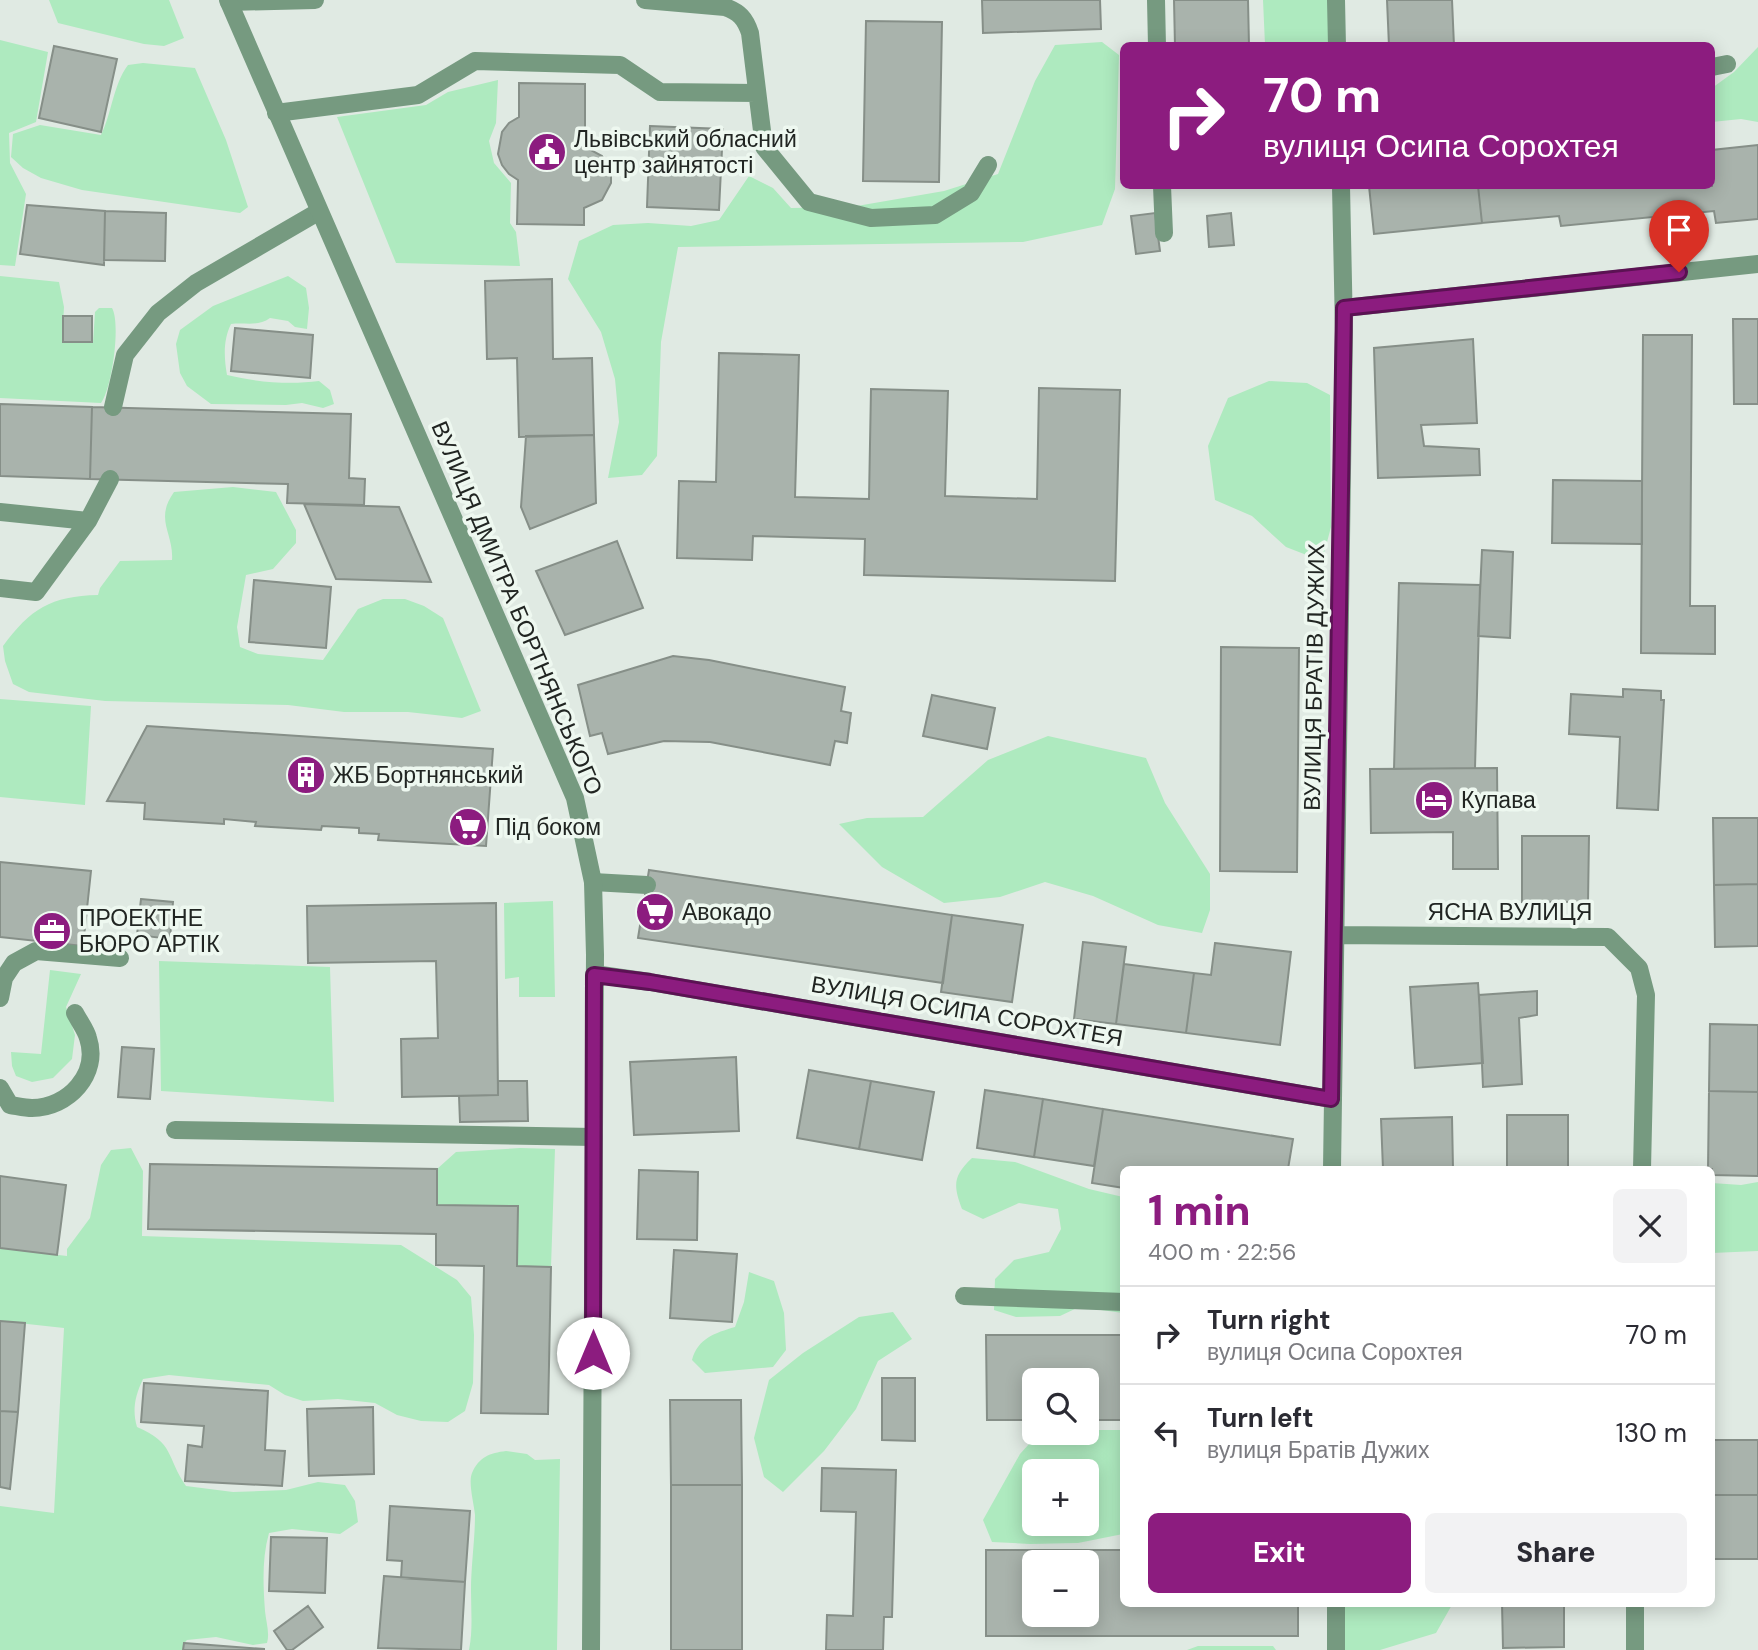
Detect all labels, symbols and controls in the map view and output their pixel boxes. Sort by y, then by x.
text: 70 m [1263,63,1381,127]
icon: right [1148,70,1239,161]
place label: Львівський обласний центр зайнятості [574,124,797,180]
text: вулиця Осипа Сорохтея [1263,125,1619,167]
public building icon: Львівський обласний центр зайнятості [526,131,568,173]
pin [1649,200,1709,272]
icon: arrive [1660,211,1698,249]
street label: ВУЛИЦЯ ДМИТРА БОРТНЯНСЬКОГО [424,417,610,799]
street label: ВУЛИЦЯ БРАТІВ ДУЖИХ [1297,543,1331,811]
building icon: ЖБ Бортнянський [285,754,327,796]
place label: ЖБ Бортнянський [333,760,523,790]
hotel icon: Купава [1413,779,1455,821]
place label: Купава [1461,785,1536,815]
supermarket icon: Під боком [447,806,489,848]
place label: Під боком [495,812,601,842]
supermarket icon: Авокадо [634,891,676,933]
place label: Авокадо [682,897,772,927]
street label: ЯСНА ВУЛИЦЯ [1428,897,1592,927]
place label: ПРОЕКТНЕ БЮРО АРТІК [79,903,220,959]
office icon: ПРОЕКТНЕ БЮРО АРТІК [31,910,73,952]
street label: ВУЛИЦЯ ОСИПА СОРОХТЕЯ [809,969,1125,1053]
text: 1 min [1148,1183,1251,1238]
button: close [1613,1189,1687,1263]
text: 400 m · 22:56 [1148,1237,1296,1267]
text: Turn right [1207,1303,1331,1337]
position arrow [556,1316,630,1390]
icon: right [1148,1316,1186,1354]
text: 70 m [1626,1318,1687,1352]
text: вулиця Осипа Сорохтея [1207,1337,1463,1367]
map controls [1022,1368,1099,1627]
button: search [1022,1368,1099,1445]
text: Turn left [1207,1401,1314,1435]
icon: left [1148,1414,1186,1452]
text: 130 m [1616,1416,1687,1450]
text: вулиця Братів Дужих [1207,1435,1429,1465]
button: + [1022,1459,1099,1536]
button: Exit [1148,1513,1411,1593]
button: Share [1425,1513,1687,1593]
button: − [1022,1550,1099,1627]

